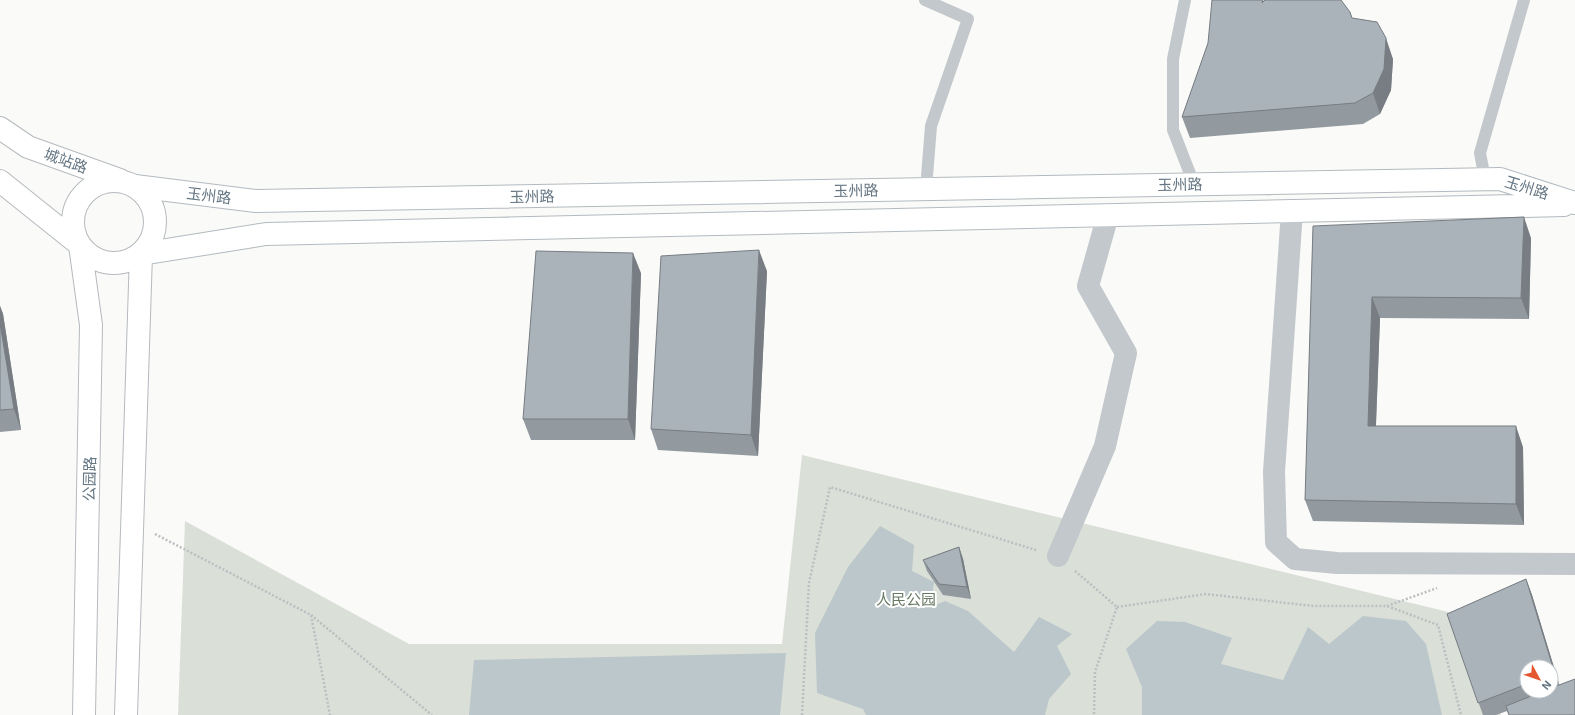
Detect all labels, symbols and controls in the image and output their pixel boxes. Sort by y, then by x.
street label: 城站路 [42,144,90,176]
street label: 玉州路 [1503,172,1551,202]
street label: 玉州路 [1157,175,1203,193]
street label: 玉州路 [833,181,879,199]
street label: 玉州路 [186,183,232,207]
street label: 玉州路 [509,187,555,205]
street label: 公园路 [80,456,98,502]
park label: 人民公园 [876,590,936,608]
north arrow [1519,659,1559,699]
text: N [1539,679,1555,693]

